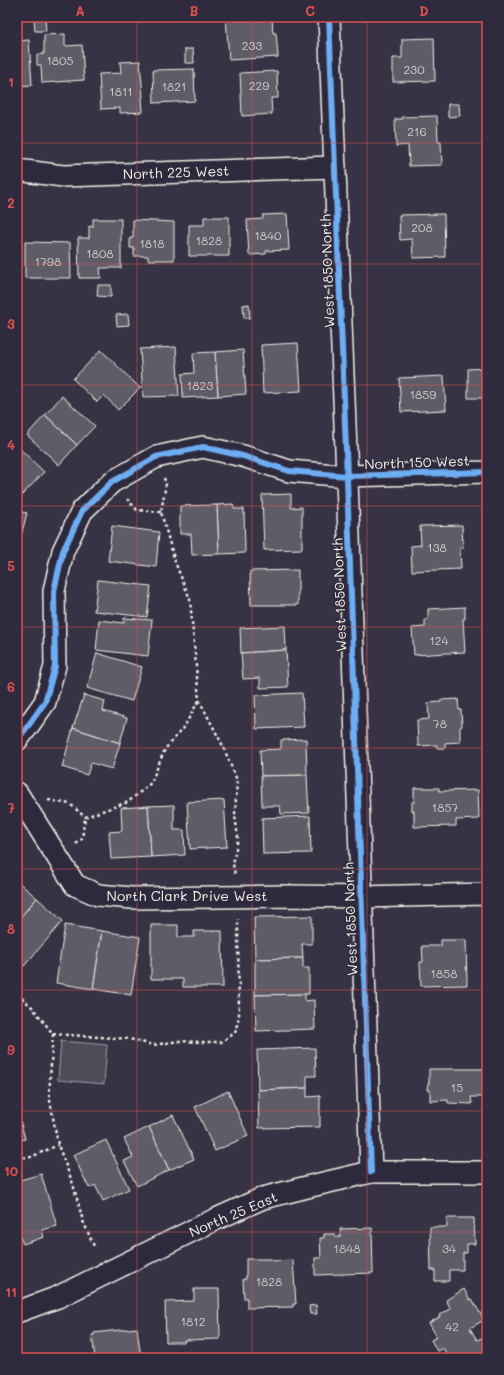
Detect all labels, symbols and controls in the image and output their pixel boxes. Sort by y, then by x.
text: A [75,2,85,19]
text: B [190,2,199,19]
text: C [305,2,315,19]
text: D [419,2,429,19]
house number: 233 [242,37,262,53]
house number: 1805 [46,52,74,68]
house number: 230 [403,61,425,77]
text: 1 [8,73,14,90]
house number: 229 [249,77,269,93]
house number: 1821 [162,78,186,94]
house number: 1811 [109,83,133,99]
house number: 216 [407,123,427,139]
street label: North 225 West [123,161,229,183]
text: 2 [7,194,15,211]
street label: West 1850 North [316,214,338,328]
house number: 208 [411,219,433,235]
house number: 1840 [254,227,282,243]
house number: 1828 [196,232,222,248]
house number: 1818 [139,235,165,251]
house number: 1808 [86,245,114,261]
house number: 1798 [35,253,61,269]
text: 3 [7,315,15,332]
house number: 1823 [187,377,213,393]
house number: 1859 [410,386,436,402]
text: 4 [7,436,15,453]
street label: North 150 West [364,451,470,473]
street label: West 1850 North [328,538,350,652]
house number: 138 [427,539,447,555]
text: 5 [7,557,15,574]
house number: 124 [429,632,449,648]
text: 6 [7,678,15,695]
house number: 78 [433,715,447,731]
text: 7 [7,799,15,816]
house number: 1857 [432,799,458,815]
street label: West 1850 North [339,862,361,976]
street label: North Clark Drive West [107,886,267,905]
text: 8 [7,920,15,937]
house number: 1858 [431,965,457,981]
text: 9 [7,1041,15,1058]
house number: 15 [451,1079,463,1095]
text: 10 [4,1162,18,1179]
street label: North 25 East [186,1187,280,1241]
house number: 1848 [334,1240,360,1256]
house number: 34 [442,1240,456,1256]
house number: 1828 [256,1273,282,1289]
text: 11 [5,1283,17,1300]
house number: 1812 [181,1313,205,1329]
house number: 42 [445,1318,459,1334]

